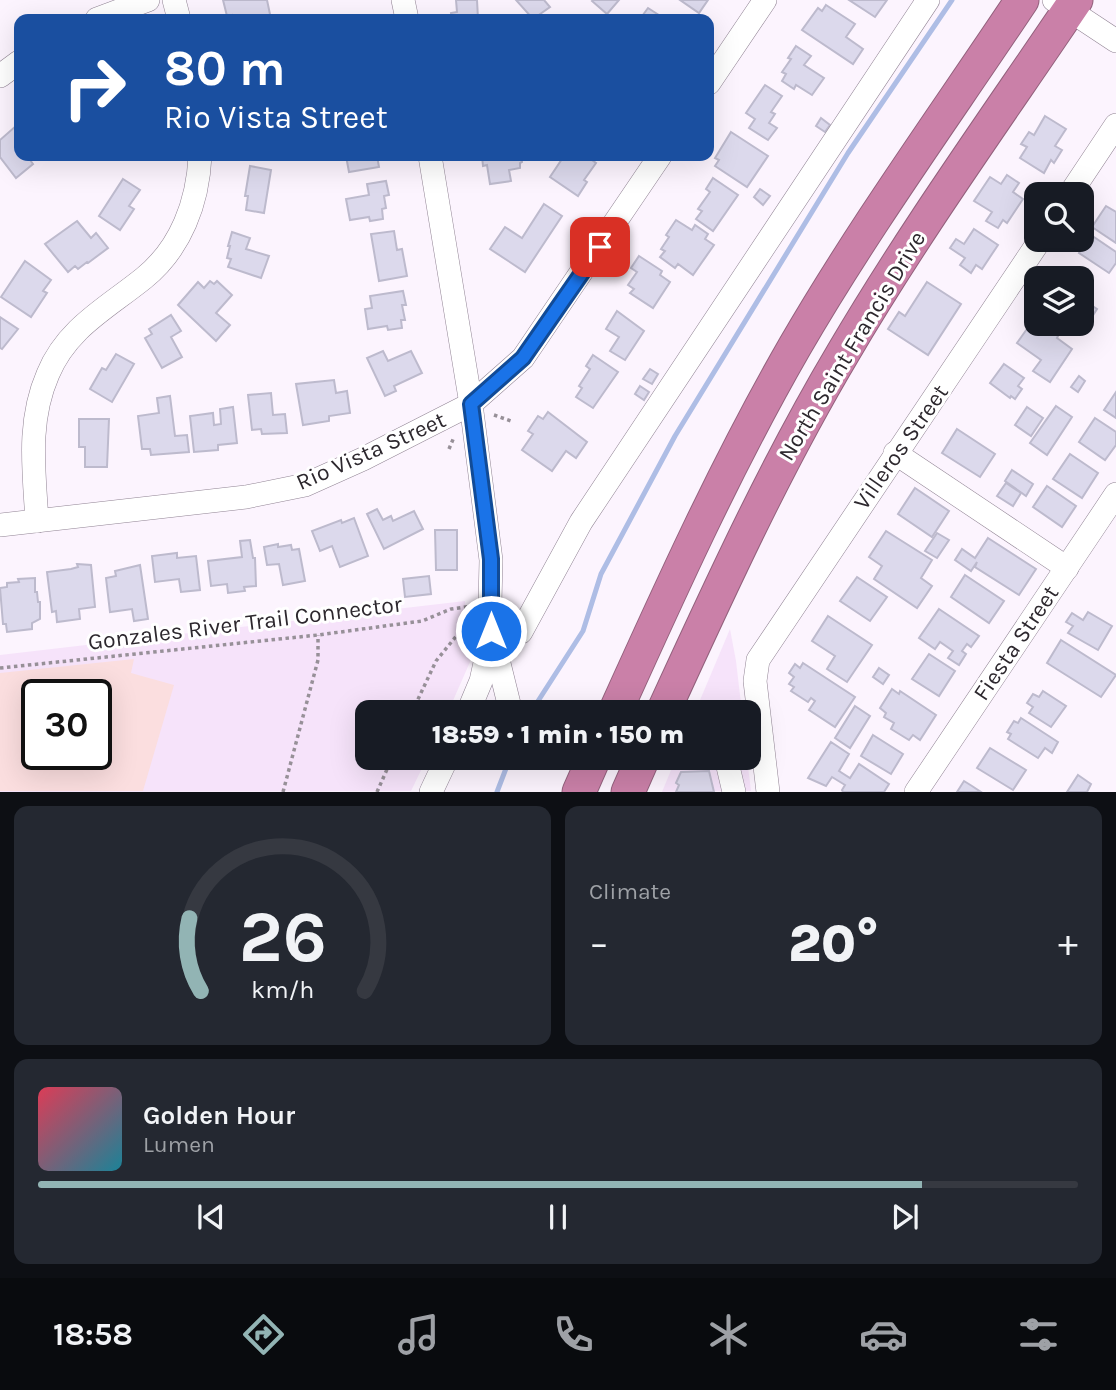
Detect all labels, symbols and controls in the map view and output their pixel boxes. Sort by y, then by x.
text: 80 m [164,40,286,97]
icon: right [49,42,140,133]
text: Rio Vista Street [164,99,388,136]
map controls [1024,182,1094,336]
button: search [1024,182,1094,252]
pin [570,217,630,277]
street label: North Saint Francis Drive [773,226,931,466]
icon: arrive [581,228,619,266]
button: layers [1024,266,1094,336]
street label: Villeros Street [848,379,954,515]
street label: Rio Vista Street [292,406,450,496]
street label: Fiesta Street [968,580,1064,706]
street label: Gonzales River Trail Connector [87,590,404,656]
position arrow [454,594,528,668]
speed limit sign: 30 [21,679,112,770]
text: 18:59 · 1 min · 150 m [432,719,684,750]
text: Climate [589,878,671,905]
text: 26 [238,895,327,980]
text: 20° [788,913,879,974]
text: − [589,921,609,966]
text: + [1058,921,1078,966]
text: km/h [251,975,314,1004]
text: Golden Hour [143,1100,295,1131]
text: Lumen [143,1131,215,1158]
icon: previous [192,1198,230,1236]
icon: pause [539,1198,577,1236]
icon: next [886,1198,924,1236]
icon: directions [239,1310,288,1359]
icon: music [394,1310,443,1359]
icon: phone [549,1310,598,1359]
icon: climate [704,1310,753,1359]
icon: car [859,1310,908,1359]
icon: filters [1014,1310,1063,1359]
text: 18:58 [53,1316,133,1353]

